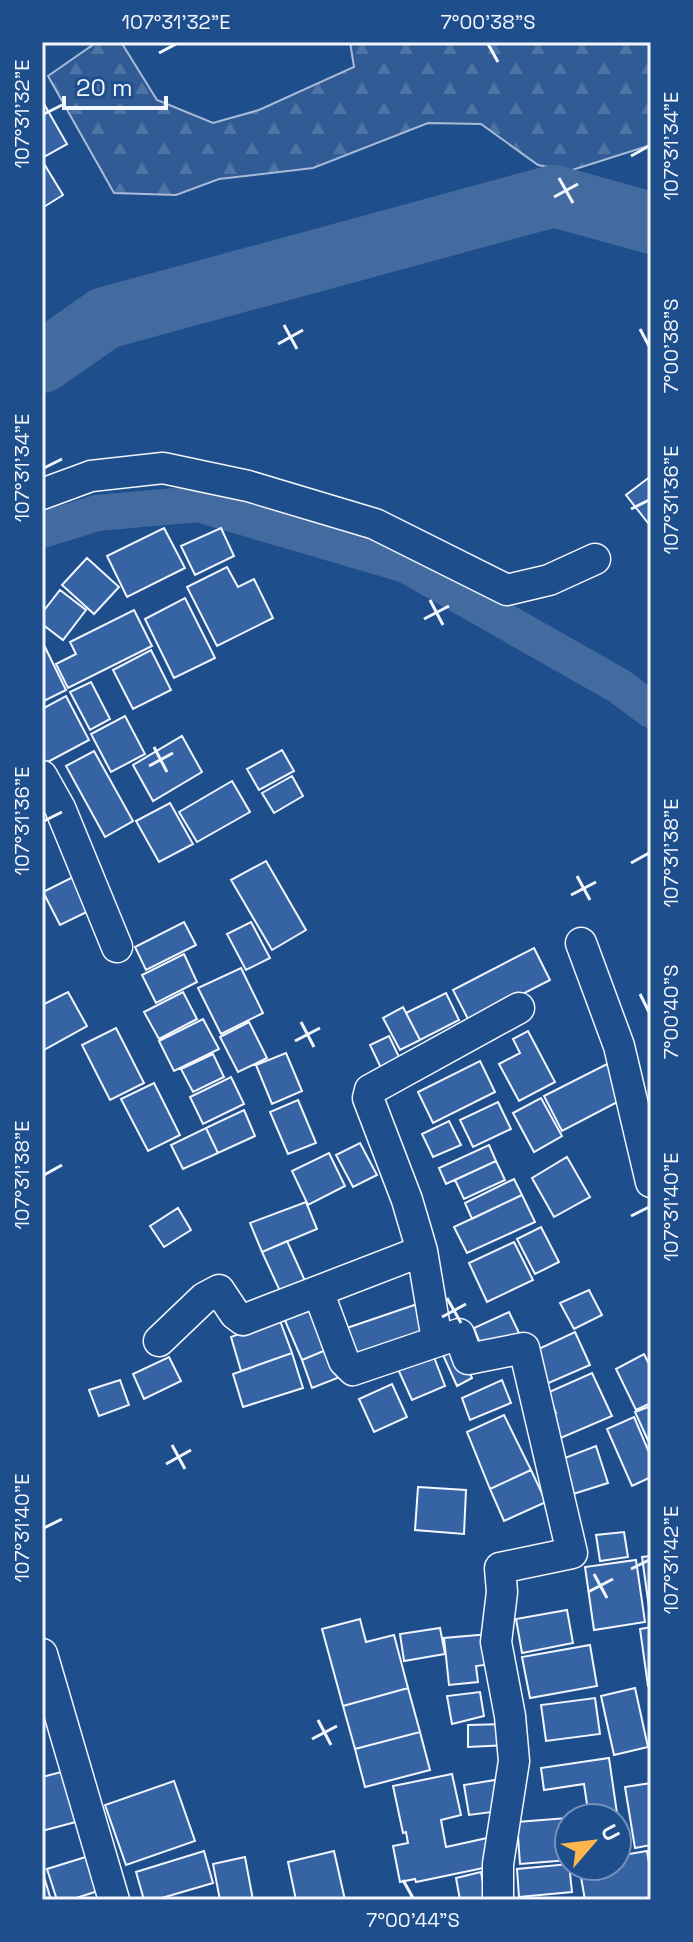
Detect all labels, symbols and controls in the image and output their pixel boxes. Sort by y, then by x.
text: 107°31'32"E [122,9,230,35]
text: 7°00'38"S [441,9,535,35]
text: 107°31'32"E [9,60,35,168]
scale bar [64,60,166,110]
text: 20 m [76,72,133,103]
text: 107°31'34"E [658,92,684,200]
text: 7°00'38"S [658,299,684,393]
text: 107°31'34"E [9,414,35,522]
text: 107°31'36"E [658,446,684,554]
text: 107°31'36"E [9,767,35,875]
text: 107°31'38"E [658,798,684,908]
text: 7°00'40"S [658,965,684,1059]
text: 107°31'38"E [9,1120,35,1230]
text: 107°31'40"E [658,1152,684,1262]
text: 107°31'40"E [9,1473,35,1583]
text: 107°31'42"E [658,1506,684,1614]
north arrow [553,1802,633,1882]
text: U [595,1820,626,1846]
text: 7°00'44"S [366,1907,460,1933]

